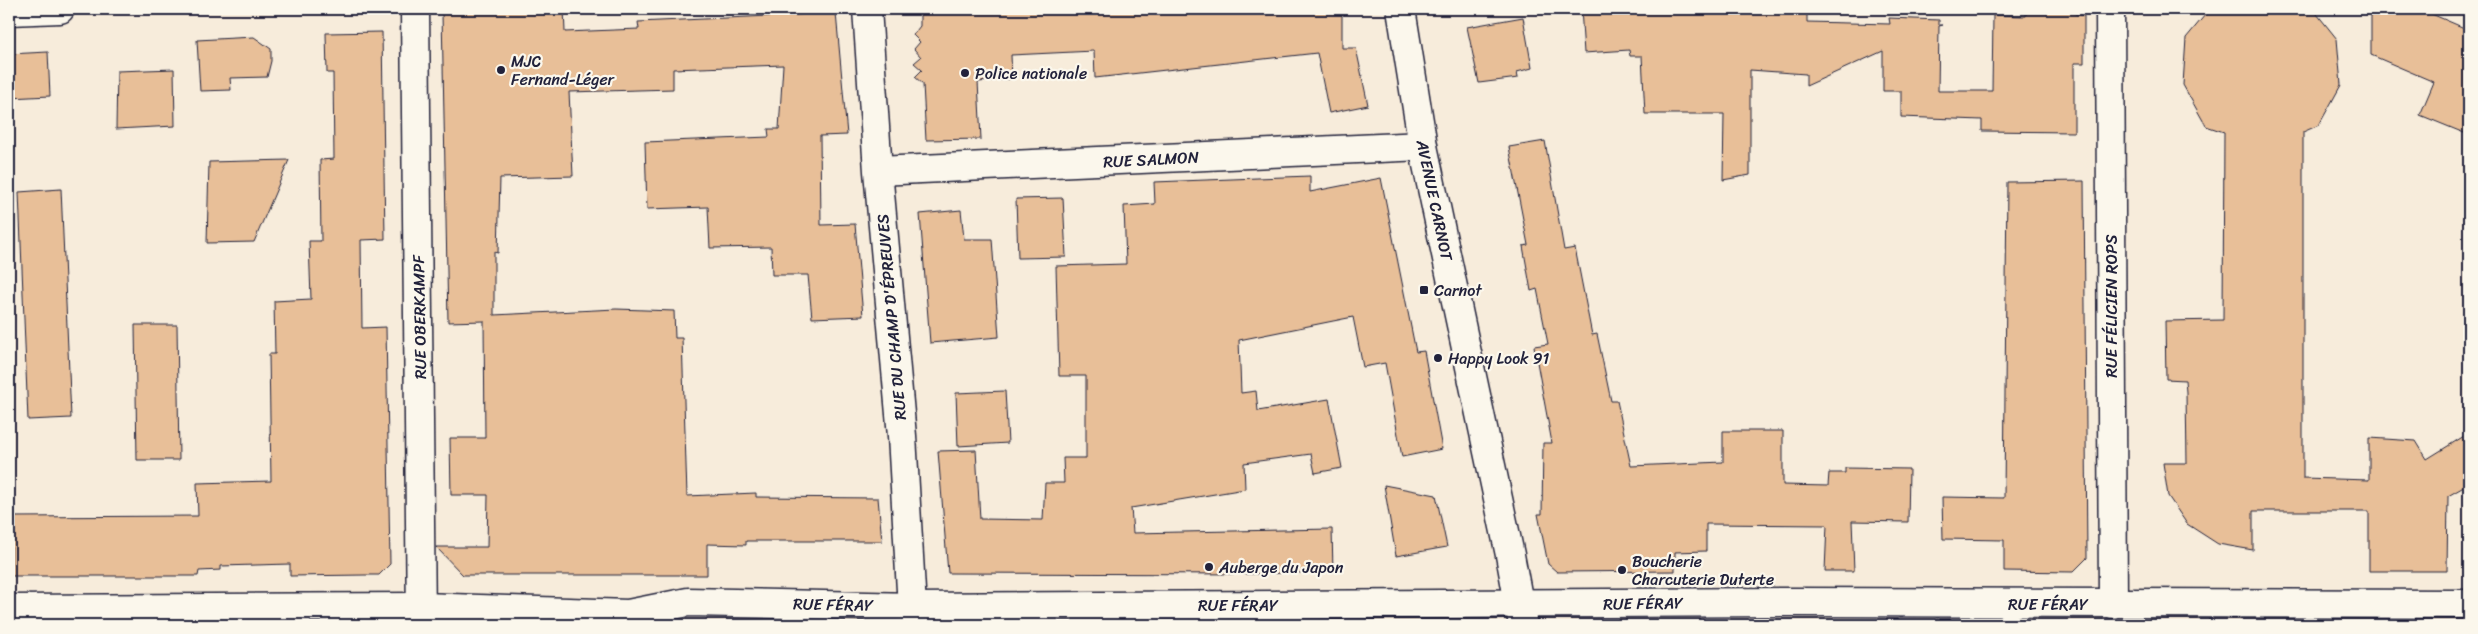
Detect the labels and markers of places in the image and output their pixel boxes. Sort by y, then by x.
place label: MJC Fernand-Léger [511,47,616,94]
place label: Police nationale [975,59,1087,88]
marker: MJC Fernand-Léger [495,64,507,76]
marker: Police nationale [959,67,971,79]
place label: Carnot [1434,276,1482,305]
marker: Carnot [1418,284,1430,296]
place label: Happy Look 91 [1448,344,1550,373]
marker: Happy Look 91 [1432,352,1444,364]
place label: Boucherie Charcuterie Duterte [1632,547,1774,594]
place label: Auberge du Japon [1218,553,1344,582]
marker: Auberge du Japon [1203,561,1215,573]
marker: Boucherie Charcuterie Duterte [1616,564,1628,576]

